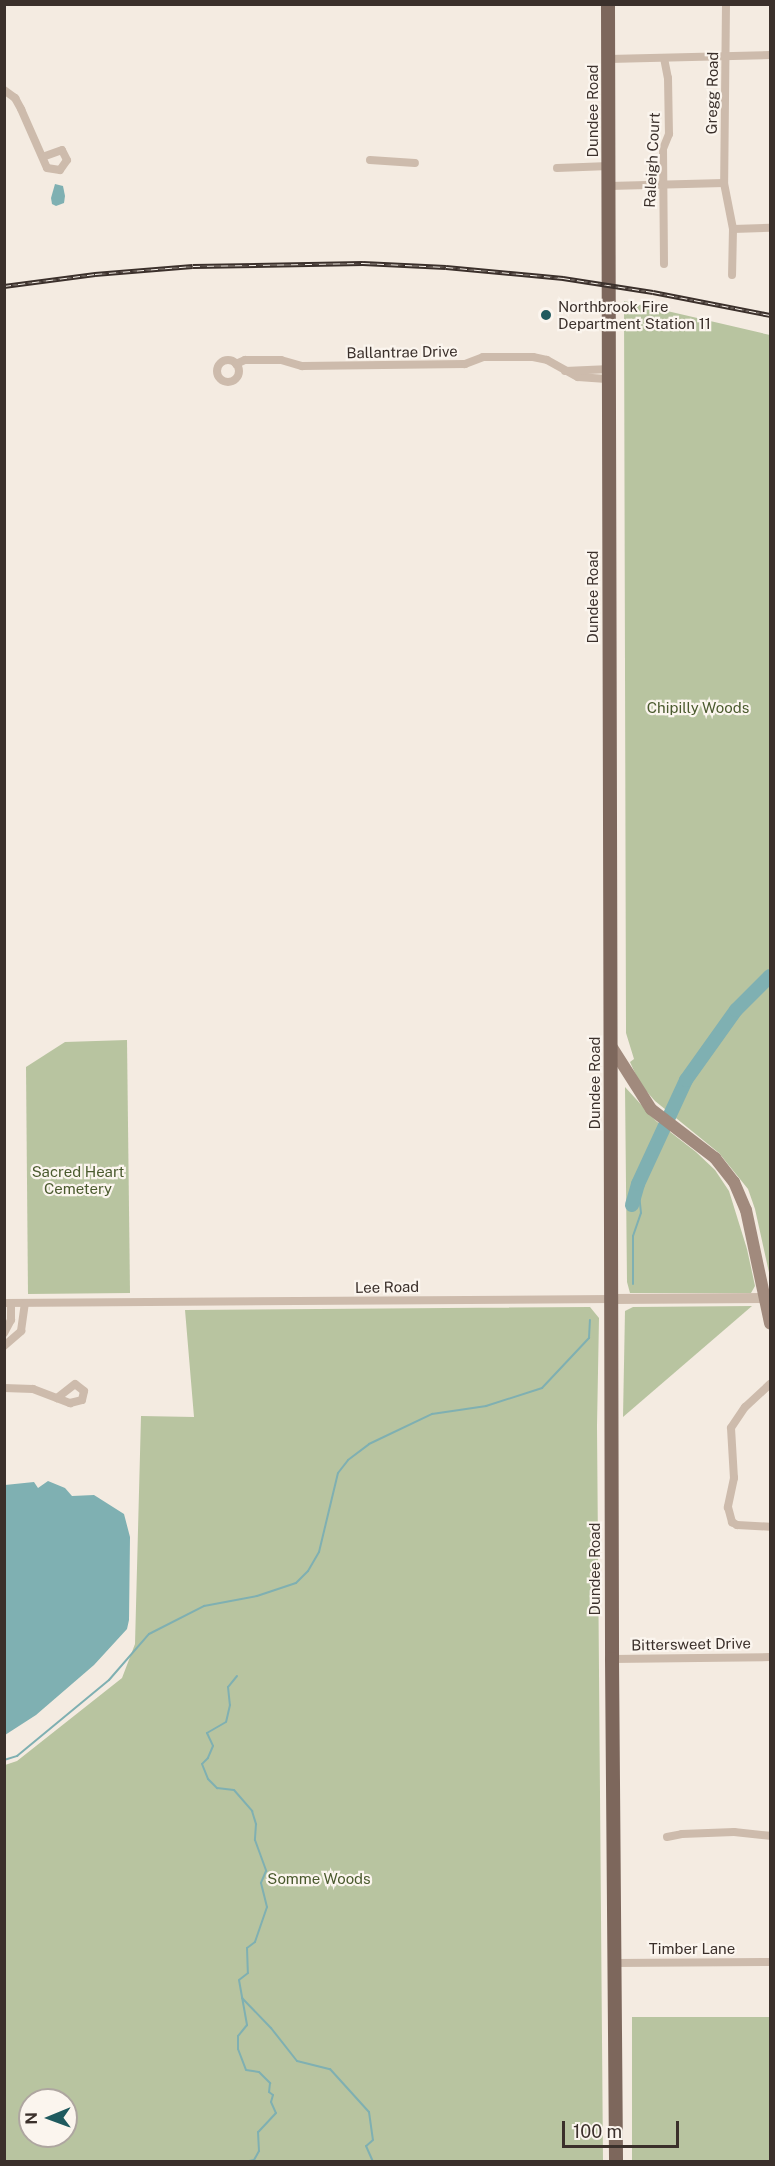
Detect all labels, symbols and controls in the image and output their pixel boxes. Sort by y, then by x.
street label: Gregg Road [702,51,722,135]
street label: Dundee Road [584,65,602,157]
street label: Raleigh Court [641,112,663,208]
place label: Northbrook Fire Department Station 11 [558,297,711,332]
marker: Northbrook Fire Department Station 11 [539,308,553,322]
street label: Ballantrae Drive [346,342,458,362]
street label: Dundee Road [584,551,602,643]
park label: Chipilly Woods [647,699,749,717]
street label: Dundee Road [586,1037,604,1129]
park label: Sacred Heart Cemetery [32,1162,124,1197]
street label: Lee Road [355,1277,419,1297]
street label: Dundee Road [586,1523,604,1615]
street label: Bittersweet Drive [631,1634,751,1654]
park label: Somme Woods [267,1870,371,1888]
street label: Timber Lane [649,1940,735,1958]
north arrow [18,2088,78,2148]
scale bar [565,2109,682,2147]
text: N [22,2112,41,2125]
text: 100 m [573,2121,622,2142]

